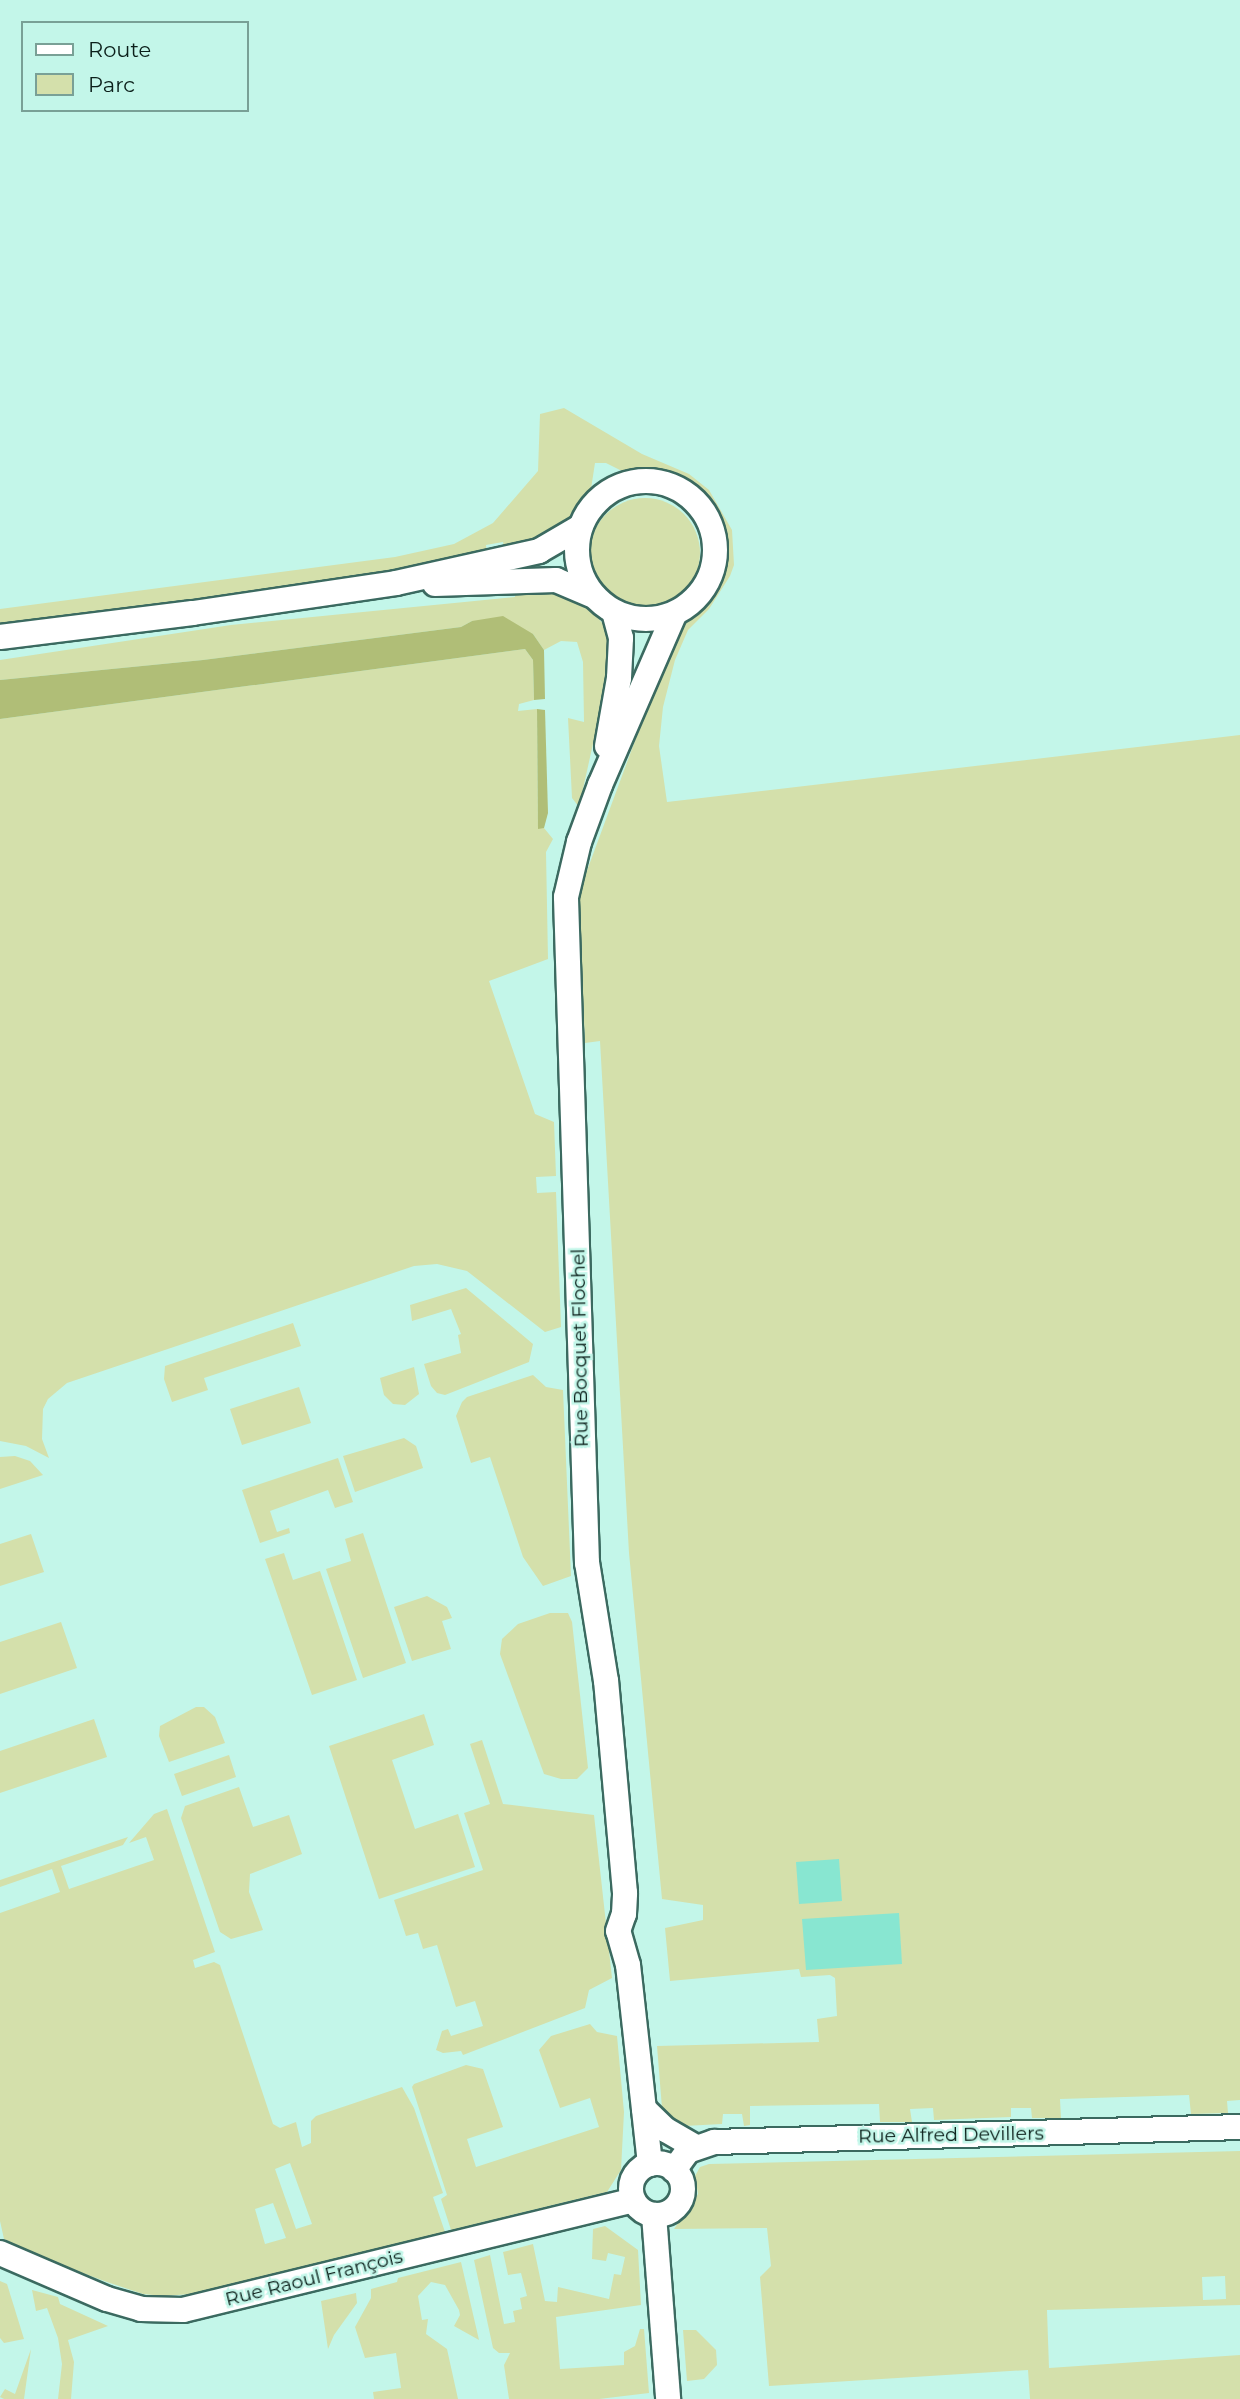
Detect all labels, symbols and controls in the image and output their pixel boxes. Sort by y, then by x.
legend [21,21,248,112]
text: Route [88,37,151,62]
text: Parc [88,72,135,97]
street label: Rue Bocquet Flochel [567,1249,593,1447]
street label: Rue Alfred Devillers [858,2122,1044,2148]
street label: Rue Raoul François [223,2245,405,2311]

